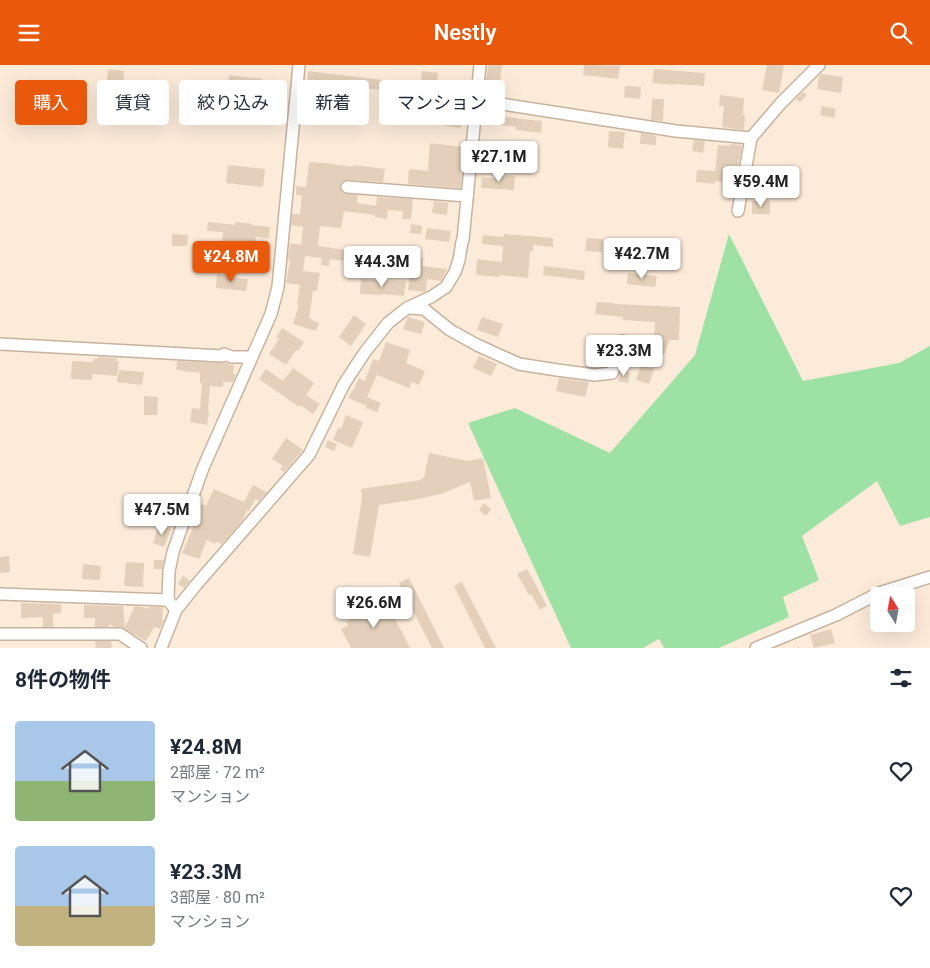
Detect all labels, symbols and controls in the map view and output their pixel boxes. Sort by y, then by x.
icon: menu [15,19,43,47]
icon: search [887,19,915,47]
text: Nestly [434,20,496,45]
chip: 購入 [15,80,87,125]
chip: 賃貸 [97,80,169,125]
chip: 絞り込み [179,80,287,125]
chip: 新着 [297,80,369,125]
chip: マンション [379,80,505,125]
pin: ¥27.1M [458,141,540,183]
text: ¥27.1M [472,147,526,166]
pin: ¥59.4M [720,165,802,208]
text: ¥59.4M [734,172,788,191]
pin: ¥42.7M [601,237,683,280]
pin: ¥24.8M [190,241,272,283]
text: ¥42.7M [615,244,669,263]
pin: ¥44.3M [341,245,423,288]
text: ¥24.8M [204,247,258,266]
text: ¥44.3M [355,252,409,271]
pin: ¥23.3M [583,335,665,377]
text: ¥23.3M [597,341,651,360]
pin: ¥47.5M [121,493,203,536]
text: ¥47.5M [135,500,189,519]
pin: ¥26.6M [333,587,415,629]
north arrow [870,587,915,633]
map controls [870,587,915,632]
text: ¥26.6M [347,593,401,612]
icon: filters [887,664,915,692]
text: 8件の物件 [15,668,111,692]
text: ¥24.8M [170,735,242,759]
icon: home [55,741,115,801]
icon: heart [887,757,915,785]
text: 2部屋 · 72 m² [170,763,265,782]
text: マンション [170,787,250,806]
text: ¥23.3M [170,860,242,884]
icon: home [55,866,115,926]
icon: heart [887,882,915,910]
text: 3部屋 · 80 m² [170,888,265,907]
text: マンション [170,912,250,931]

